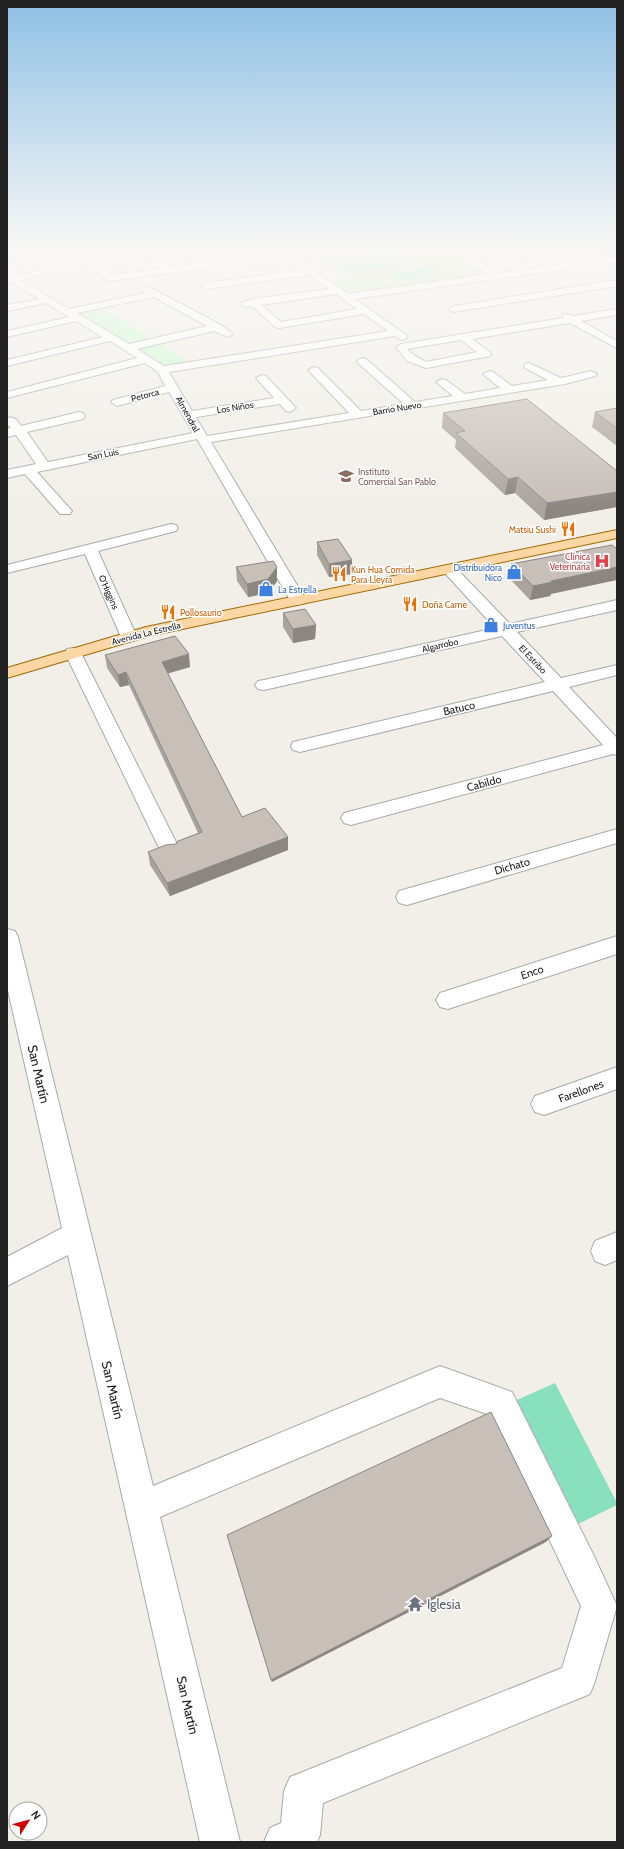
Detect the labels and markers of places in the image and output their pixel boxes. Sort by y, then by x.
place label: Instituto Comercial San Pablo [358,466,436,487]
school or university icon: Instituto Comercial San Pablo [337,467,355,485]
restaurant icon: Matsiu Sushi [559,520,577,538]
place label: Matsiu Sushi [509,524,556,535]
place label: Clínica Veterinaria [550,551,591,572]
hospital icon: Clínica Veterinaria [593,552,611,570]
place label: Distribuidora Nico [453,562,503,583]
shop icon: Distribuidora Nico [505,563,523,581]
place label: Kun Hua Comida Para Lleyra [351,564,415,585]
restaurant icon: Kun Hua Comida Para Lleyra [330,565,348,583]
shop icon: La Estrella [257,580,275,598]
place label: La Estrella [278,584,317,595]
restaurant icon: Doña Carne [401,595,419,613]
place label: Doña Carne [422,599,468,610]
restaurant icon: Pollosaurio [159,603,177,621]
place label: Pollosaurio [180,607,222,618]
shop icon: Juventus [482,616,500,634]
place label: Juventus [502,620,536,631]
temple icon: Iglesia [406,1595,424,1613]
place label: Iglesia [427,1596,461,1612]

